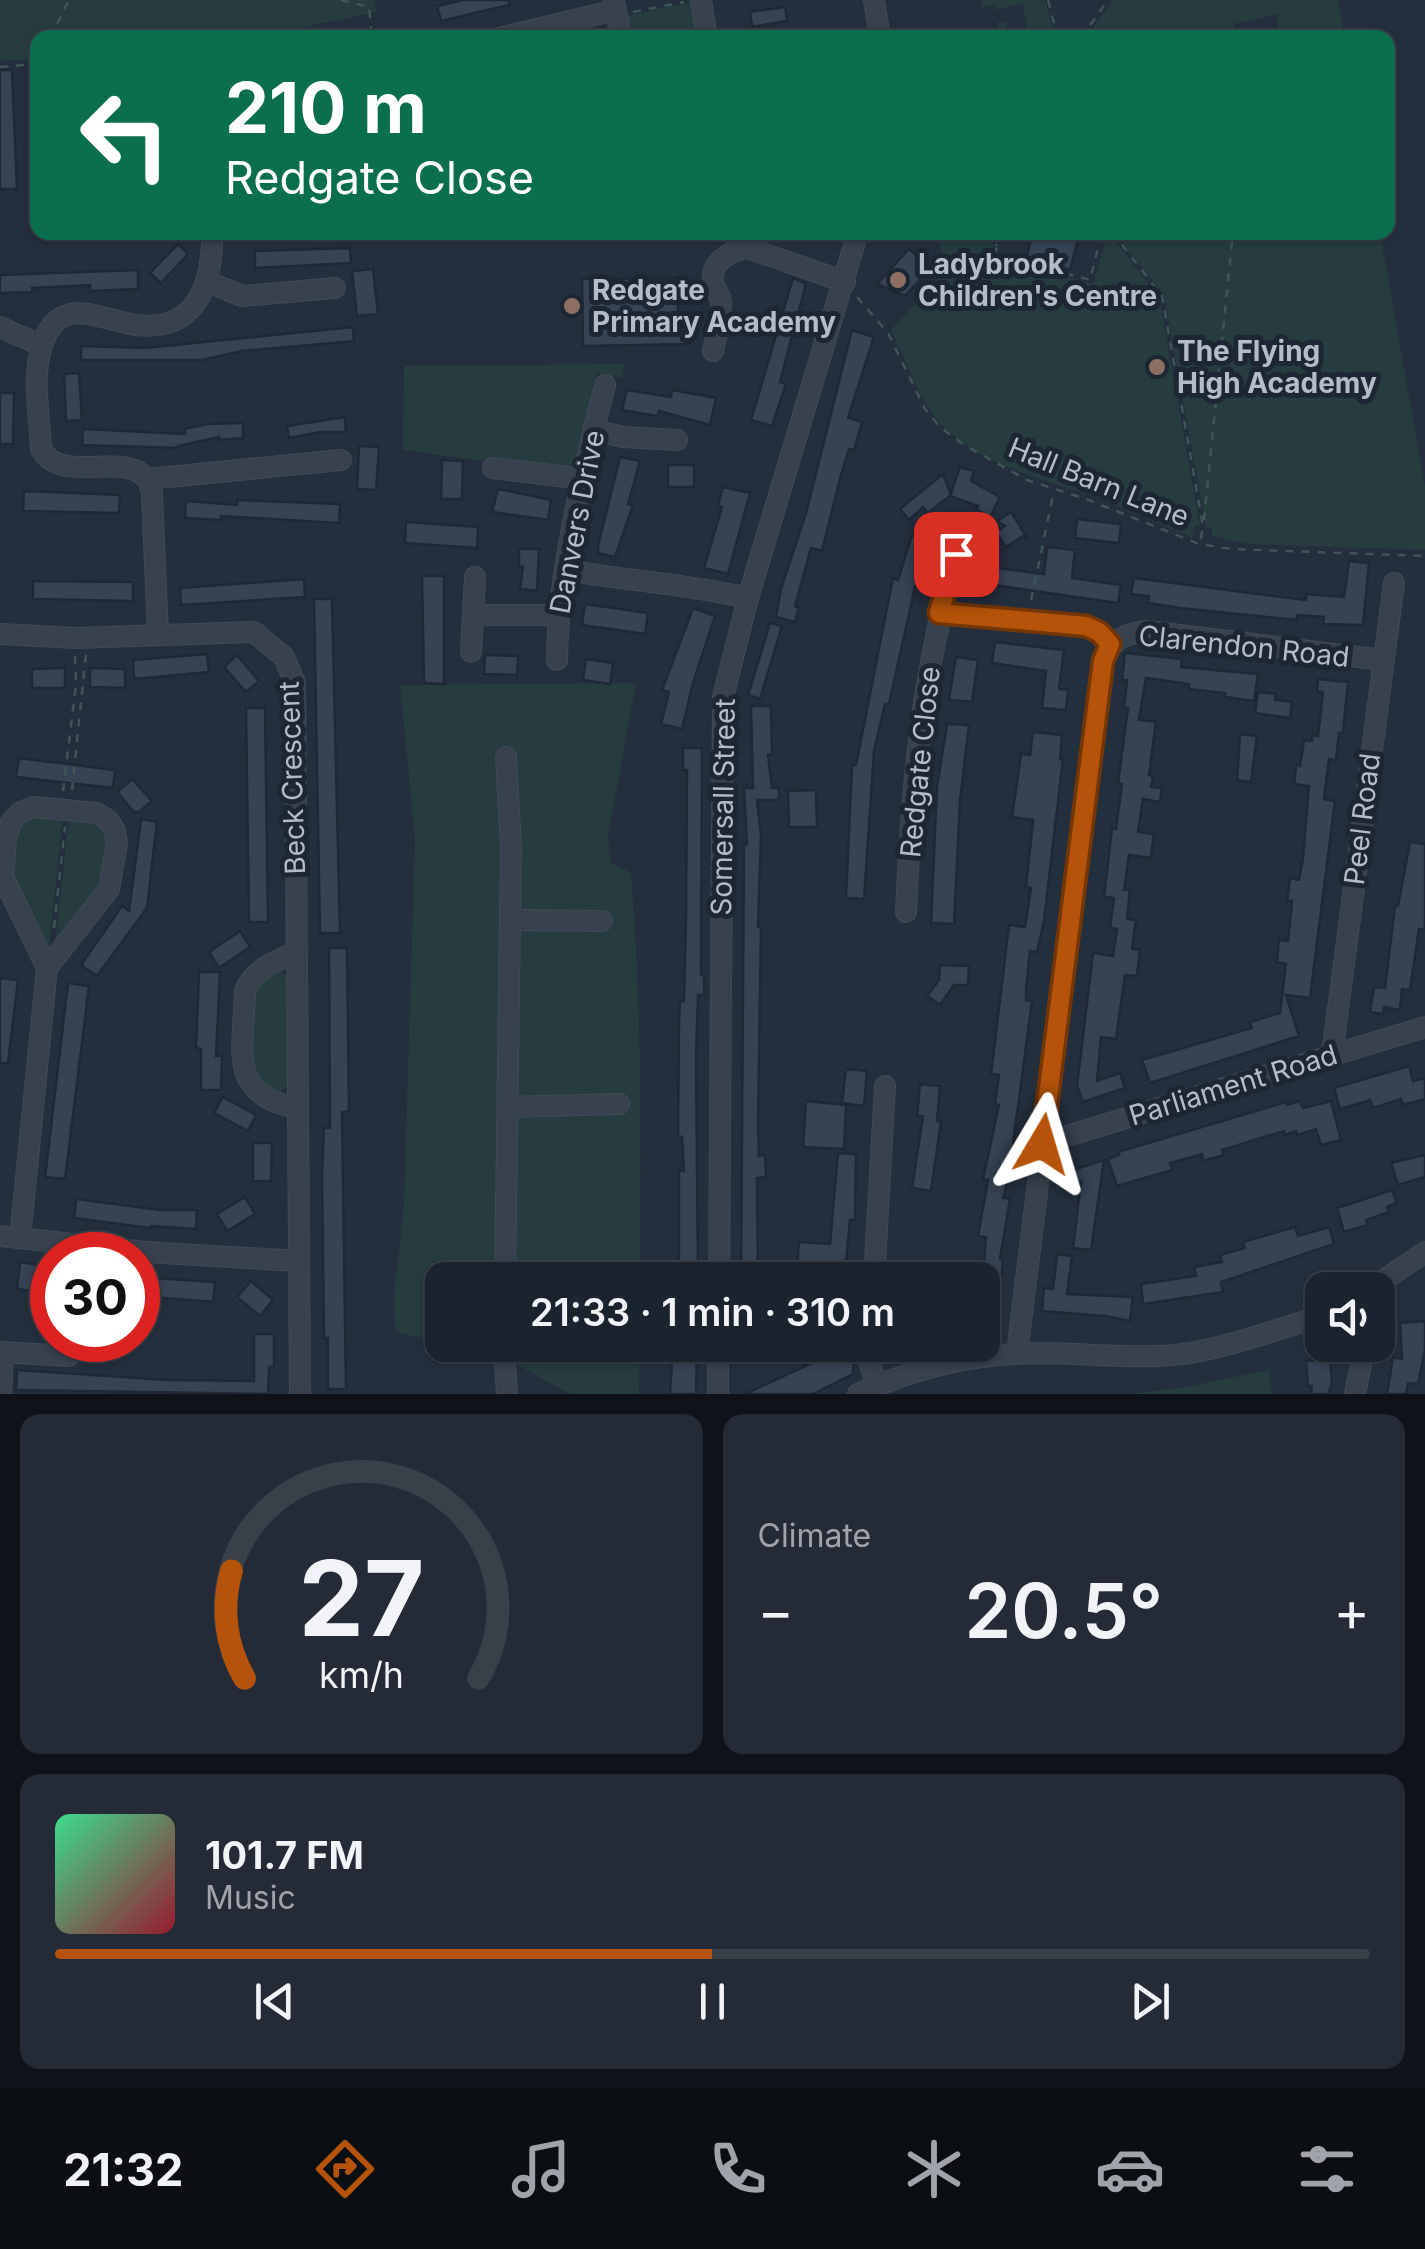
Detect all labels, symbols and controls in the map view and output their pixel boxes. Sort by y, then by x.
text: 210 m [225,65,427,150]
icon: left [60,70,190,200]
text: Redgate Close [225,150,534,205]
place label: Ladybrook Children's Centre [918,247,1157,313]
marker: Ladybrook Children's Centre [887,269,909,291]
place label: Redgate Primary Academy [592,273,836,339]
marker: Redgate Primary Academy [561,295,583,317]
place label: The Flying High Academy [1177,334,1377,400]
marker: The Flying High Academy [1146,356,1168,378]
street label: Danvers Drive [543,427,611,617]
street label: Hall Barn Lane [1004,430,1194,534]
pin [914,512,999,597]
icon: arrive [929,527,984,582]
street label: Clarendon Road [1137,618,1351,674]
street label: Redgate Close [893,665,947,859]
street label: Beck Crescent [272,681,312,875]
street label: Somersall Street [704,698,742,916]
street label: Peel Road [1337,751,1387,887]
street label: Parliament Road [1125,1037,1341,1133]
position arrow [990,1092,1094,1196]
speed limit sign: 30 [30,1232,160,1362]
map controls [1305,1272,1395,1362]
button: sound [1305,1272,1395,1362]
text: 21:33 · 1 min · 310 m [530,1289,895,1335]
text: Climate [758,1516,871,1555]
text: 27 [298,1535,424,1661]
text: 20.5° [964,1565,1163,1656]
text: − [758,1578,794,1644]
text: + [1334,1578,1370,1644]
text: km/h [319,1653,404,1697]
text: 101.7 FM [205,1832,364,1878]
text: Music [205,1878,296,1917]
icon: previous [247,1974,302,2029]
icon: pause [685,1974,740,2029]
icon: next [1123,1974,1178,2029]
icon: directions [310,2134,380,2204]
icon: music [506,2134,576,2204]
icon: phone [703,2134,773,2204]
icon: climate [899,2134,969,2204]
icon: car [1095,2134,1165,2204]
icon: filters [1292,2134,1362,2204]
text: 21:32 [63,2142,183,2197]

